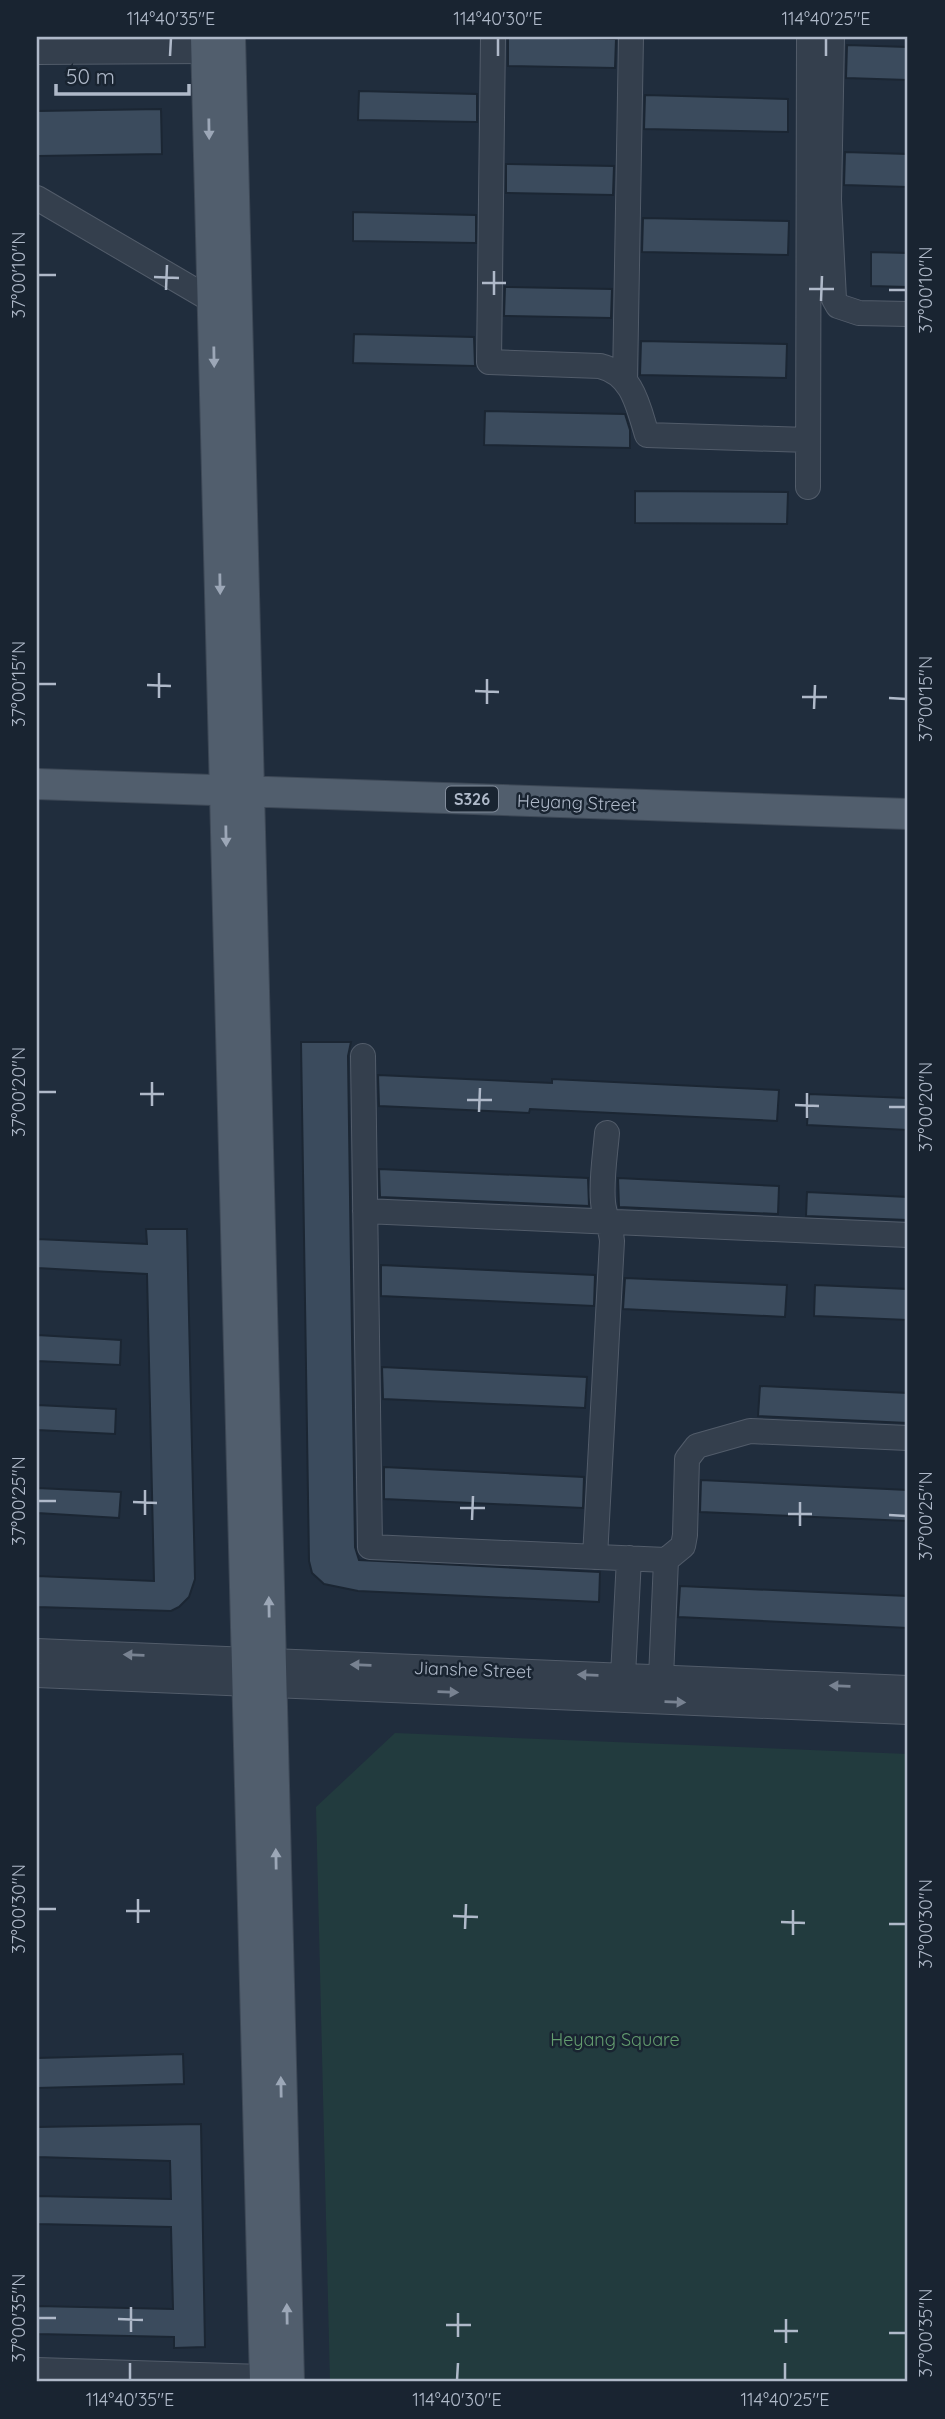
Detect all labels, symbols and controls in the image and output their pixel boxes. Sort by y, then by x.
text: 114°40'35"E [127,7,215,30]
text: 114°40'30"E [453,7,543,30]
text: 114°40'25"E [781,7,871,30]
scale bar [56,52,189,96]
text: 50 m [66,63,115,89]
one-way arrow [203,119,214,141]
text: 37°00'10"N [7,232,30,318]
text: 37°00'10"N [914,247,937,333]
one-way arrow [209,346,220,368]
one-way arrow [214,574,225,596]
text: 37°00'15"N [7,641,30,727]
text: 37°00'15"N [914,656,937,742]
road number: S326 [446,786,498,812]
street label: Heyang Street [517,789,637,816]
one-way arrow [220,826,232,848]
text: 37°00'20"N [7,1047,30,1137]
text: 37°00'20"N [914,1062,937,1152]
text: 37°00'25"N [7,1456,30,1546]
text: 37°00'25"N [914,1471,937,1561]
one-way arrow [264,1596,275,1618]
one-way arrow [122,1650,144,1661]
street label: Jianshe Street [413,1656,533,1683]
one-way arrow [350,1659,372,1670]
one-way arrow [577,1669,599,1680]
one-way arrow [829,1680,851,1691]
one-way arrow [437,1687,459,1698]
one-way arrow [664,1696,686,1707]
one-way arrow [270,1848,281,1870]
text: 37°00'30"N [7,1864,30,1954]
text: 37°00'30"N [914,1879,937,1969]
park label: Heyang Square [550,2028,680,2051]
one-way arrow [276,2075,287,2097]
text: 37°00'35"N [7,2274,30,2362]
text: 37°00'35"N [914,2289,937,2377]
one-way arrow [281,2303,293,2325]
text: 114°40'35"E [86,2388,174,2411]
text: 114°40'30"E [412,2388,502,2411]
text: 114°40'25"E [740,2388,830,2411]

